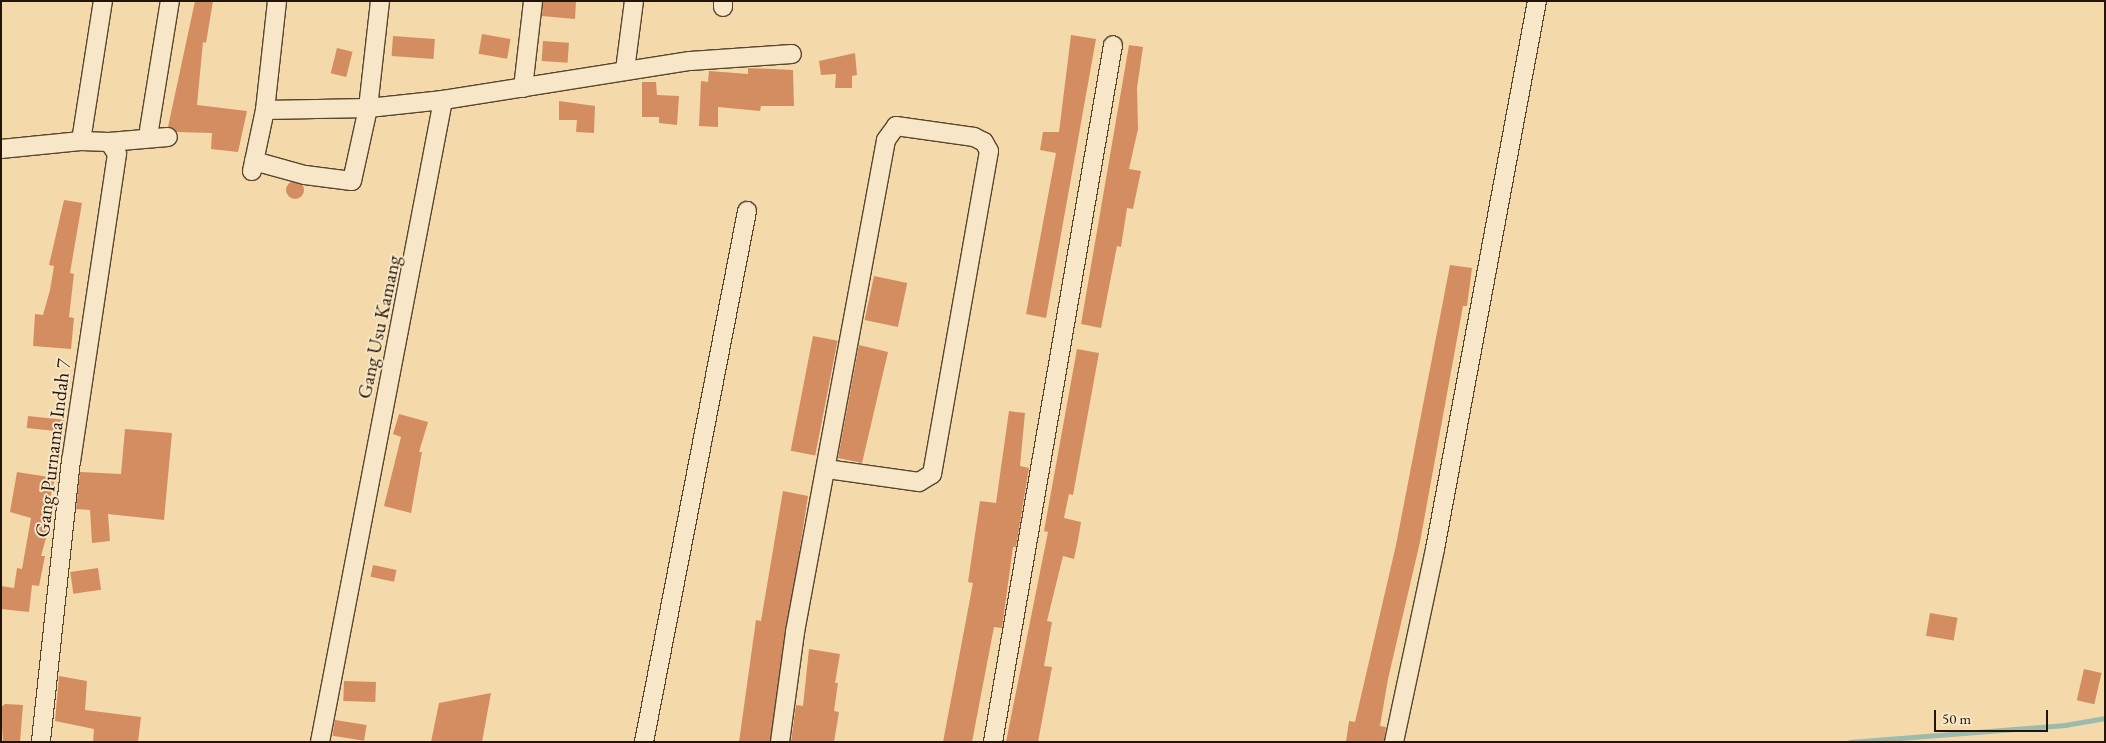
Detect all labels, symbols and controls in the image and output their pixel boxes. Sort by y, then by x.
street label: Gang Usu Kamang [352,253,406,401]
street label: Gang Purnama Indah 7 [30,357,76,539]
scale bar [1936,700,2050,732]
text: 50 m [1942,709,1971,728]

